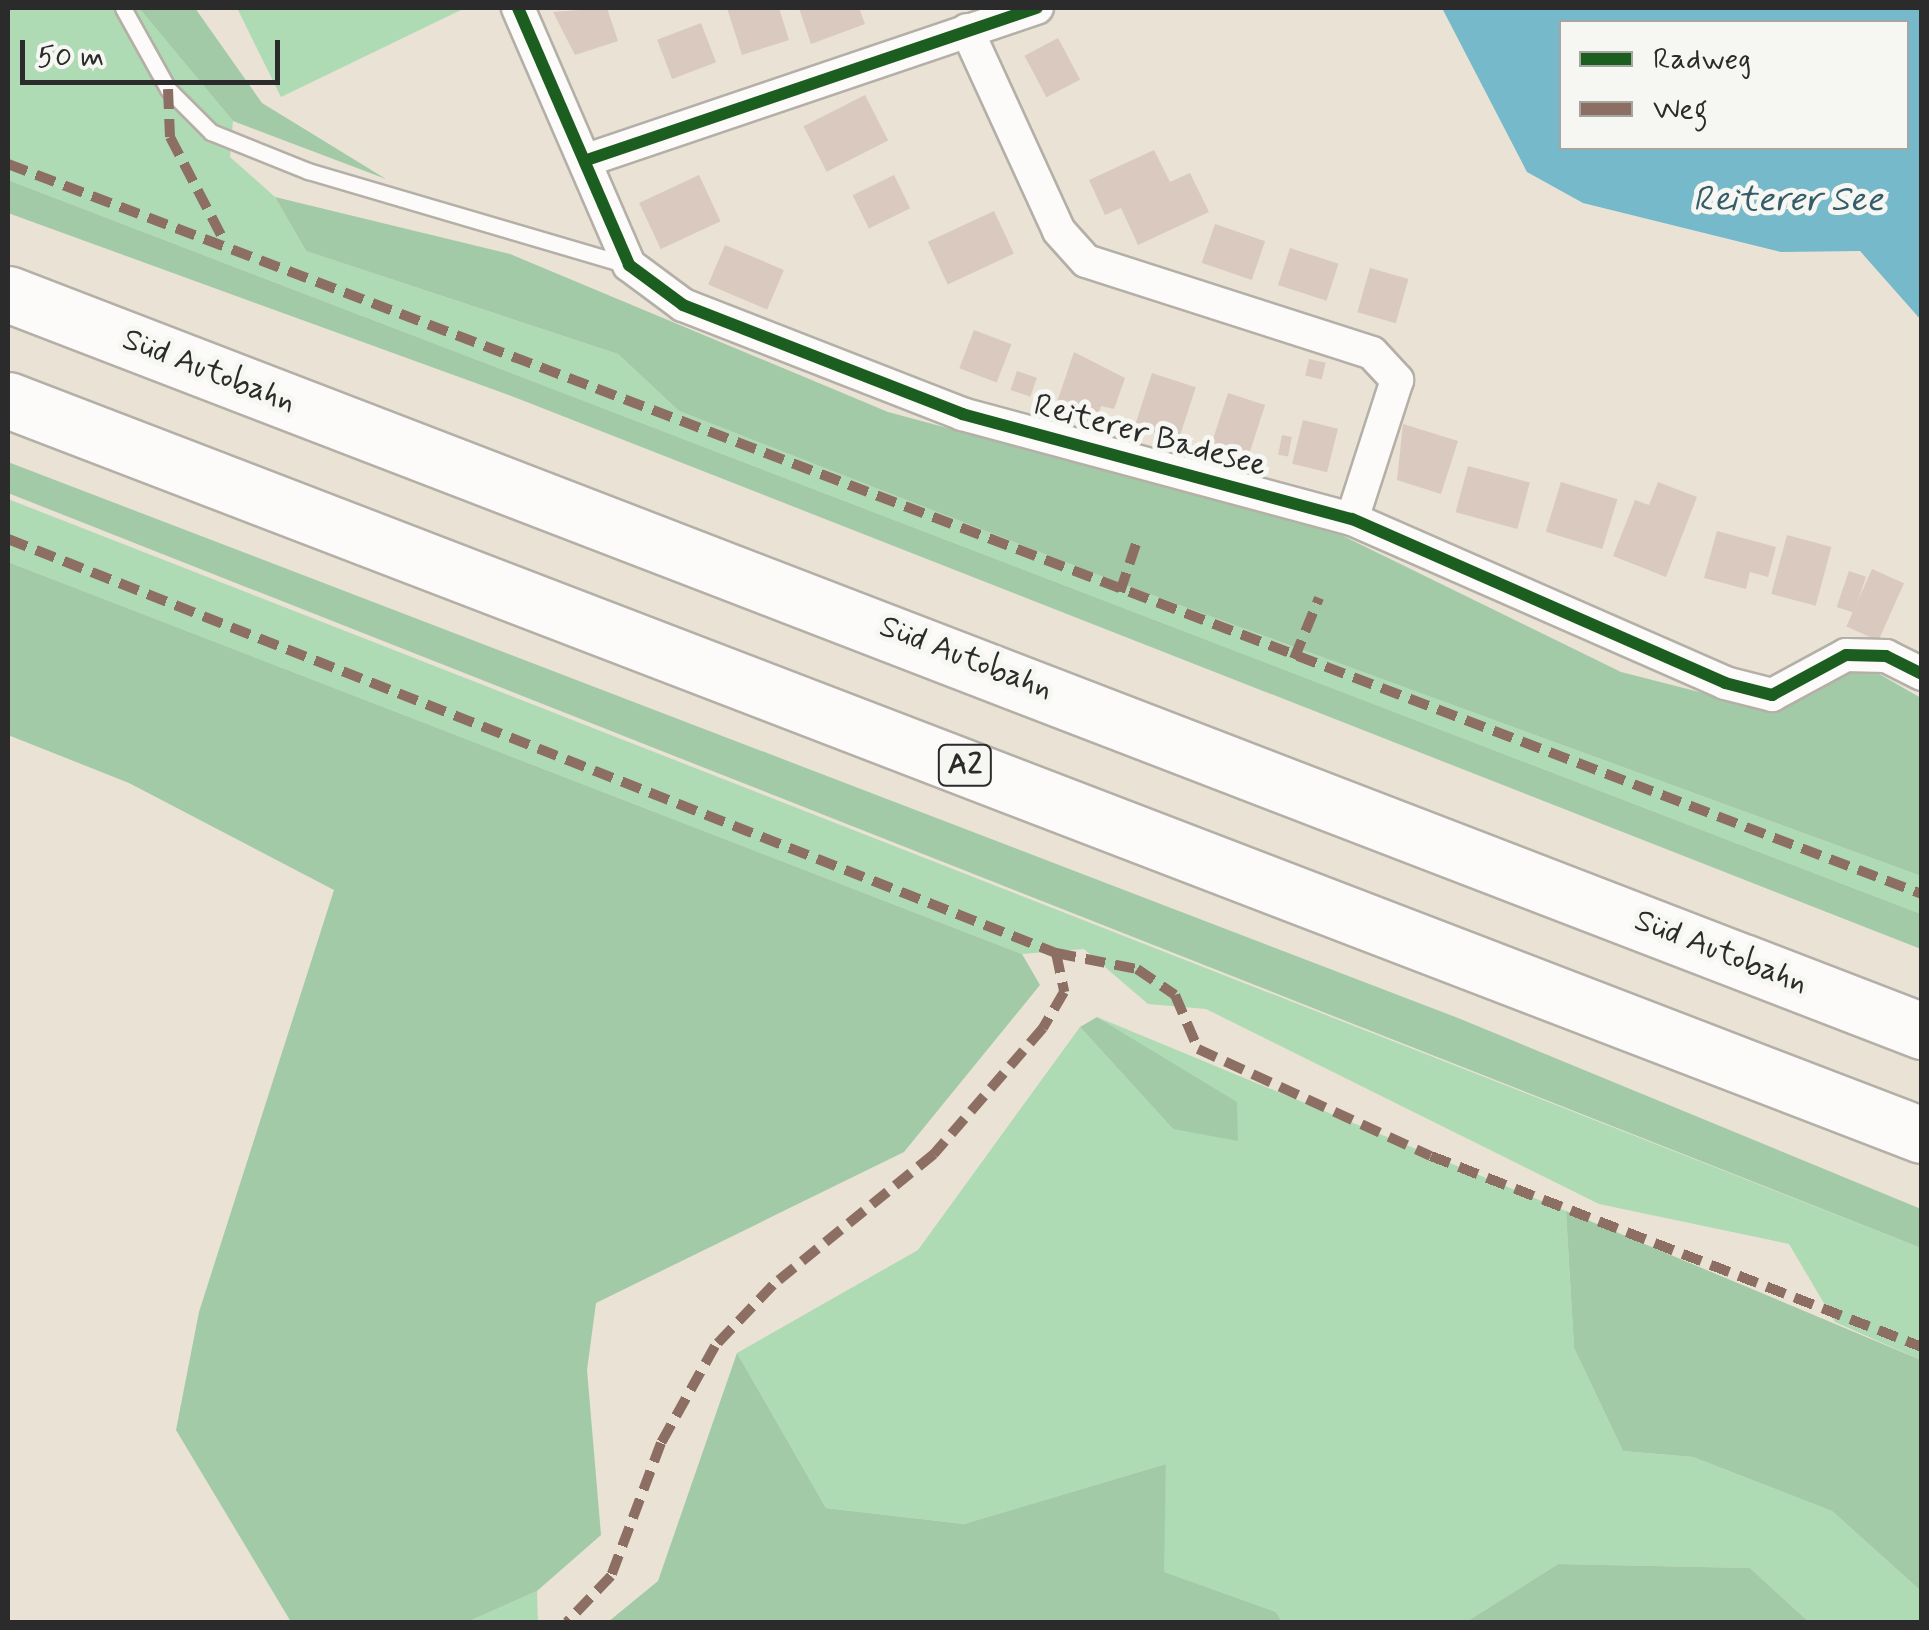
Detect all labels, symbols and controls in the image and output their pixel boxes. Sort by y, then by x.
scale bar [25,20,285,82]
legend [1559,20,1909,150]
text: 50 m [37,38,104,77]
text: Radweg [1653,40,1751,79]
text: Weg [1653,90,1708,129]
water label: Reiterer See [1693,179,1883,221]
street label: Süd Autobahn [117,320,301,422]
street label: Reiterer Badesee [1031,387,1269,485]
street label: Süd Autobahn [874,607,1058,709]
road number: A2 [938,740,992,790]
street label: Süd Autobahn [1629,901,1813,1003]

